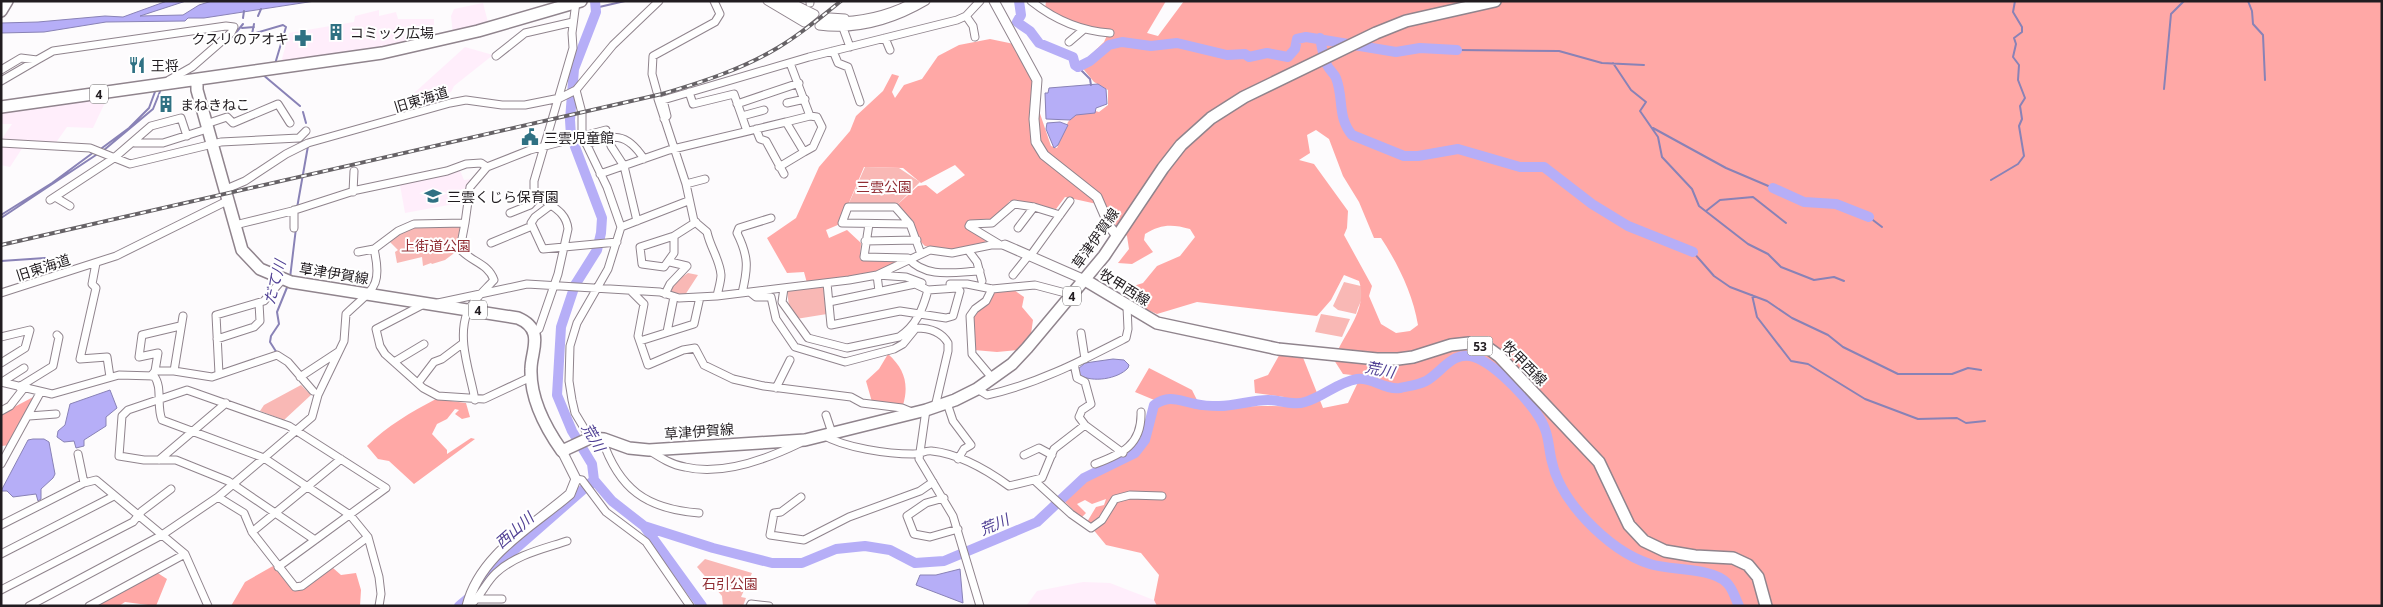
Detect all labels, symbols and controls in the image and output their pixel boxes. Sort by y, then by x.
building icon: コミック広場 [326,22,346,42]
place label: コミック広場 [350,23,434,42]
pharmacy icon: クスリのアオキ [293,28,313,48]
place label: クスリのアオキ [191,29,289,48]
restaurant icon: 王将 [127,55,147,75]
place label: 王将 [151,56,179,75]
street label: 旧東海道 [391,82,451,116]
road number: 4 [90,85,108,104]
building icon: まねきねこ [156,94,176,114]
place label: まねきねこ [180,95,250,114]
public building icon: 三雲児童館 [520,127,540,147]
place label: 三雲児童館 [544,128,614,147]
park label: 三雲公園 [856,177,912,196]
school or university icon: 三雲くじら保育園 [423,186,443,206]
place label: 三雲くじら保育園 [447,187,559,206]
street label: 草津伊賀線 [1067,204,1123,272]
park label: 上街道公園 [401,236,471,255]
street label: 旧東海道 [13,249,73,285]
water label: だて川 [259,256,290,306]
street label: 草津伊賀線 [298,258,370,288]
street label: 牧甲西線 [1096,264,1154,310]
road number: 4 [1063,286,1081,306]
road number: 4 [469,300,487,320]
road number: 53 [1468,336,1492,356]
street label: 牧甲西線 [1498,336,1552,390]
water label: 荒川 [1363,356,1399,382]
water label: 荒川 [578,419,611,457]
street label: 草津伊賀線 [663,419,735,443]
water label: 西山川 [490,506,539,552]
water label: 荒川 [976,508,1014,539]
park label: 石引公園 [702,574,758,593]

